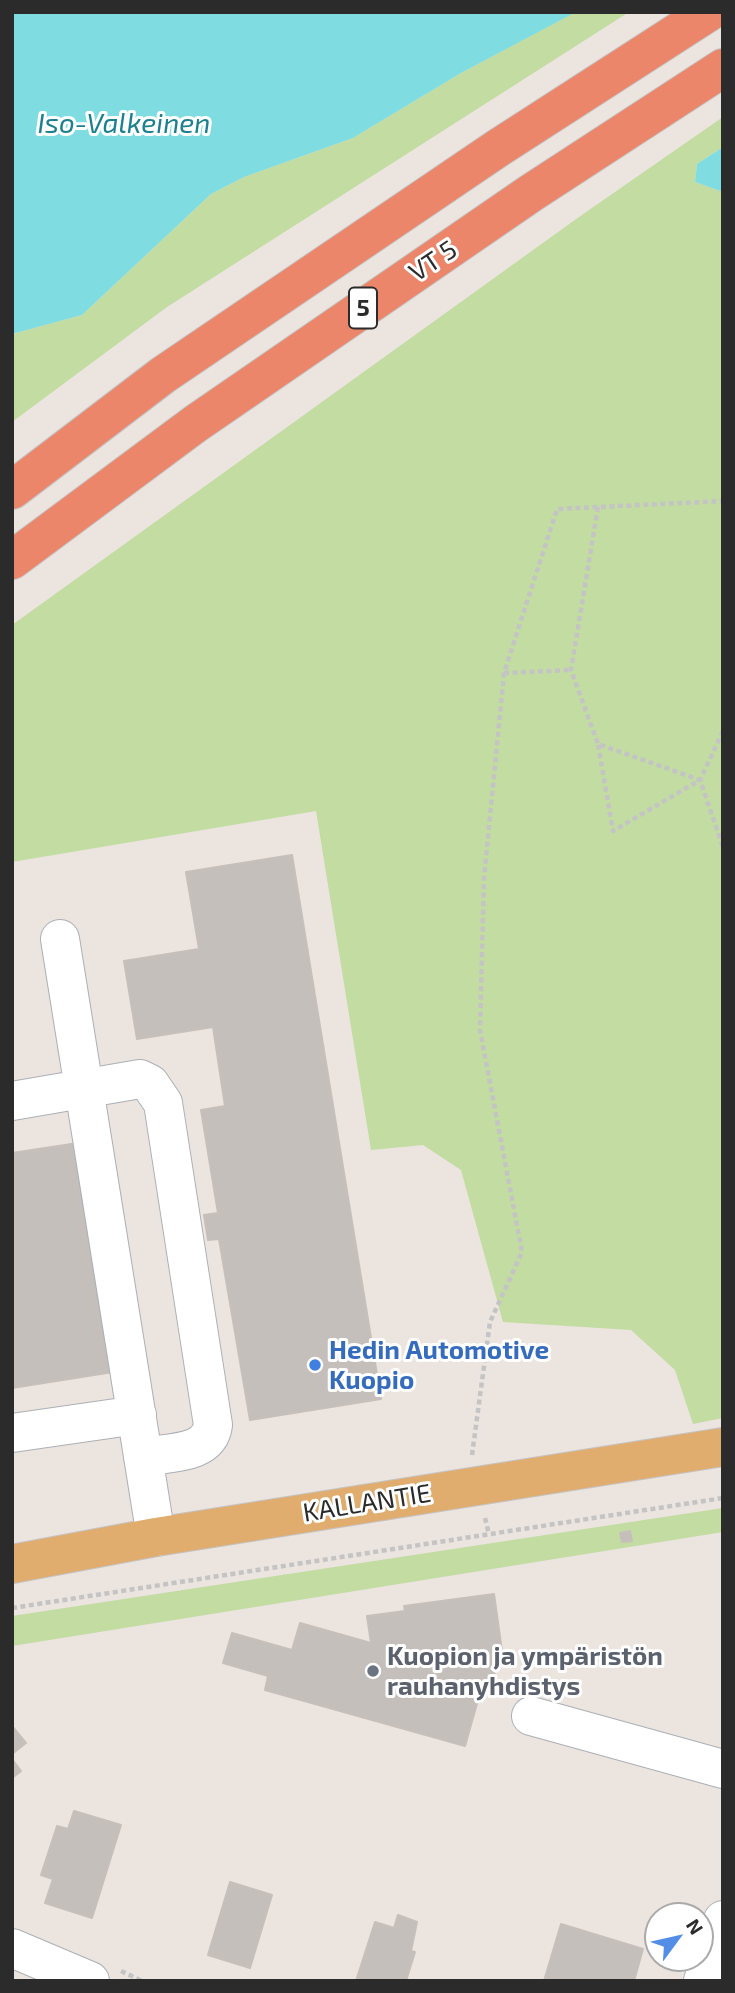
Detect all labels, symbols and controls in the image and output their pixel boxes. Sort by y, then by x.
water label: Iso-Valkeinen [37,107,211,141]
street label: VT 5 [403,234,463,288]
road number: 5 [349,288,377,328]
place label: Hedin Automotive Kuopio [329,1334,549,1396]
marker: Hedin Automotive Kuopio [307,1357,323,1373]
street label: KALLANTIE [301,1477,433,1529]
place label: Kuopion ja ympäristön rauhanyhdistys [387,1640,663,1702]
marker: Kuopion ja ympäristön rauhanyhdistys [365,1663,381,1679]
north arrow [644,1902,714,1972]
text: N [682,1914,709,1938]

